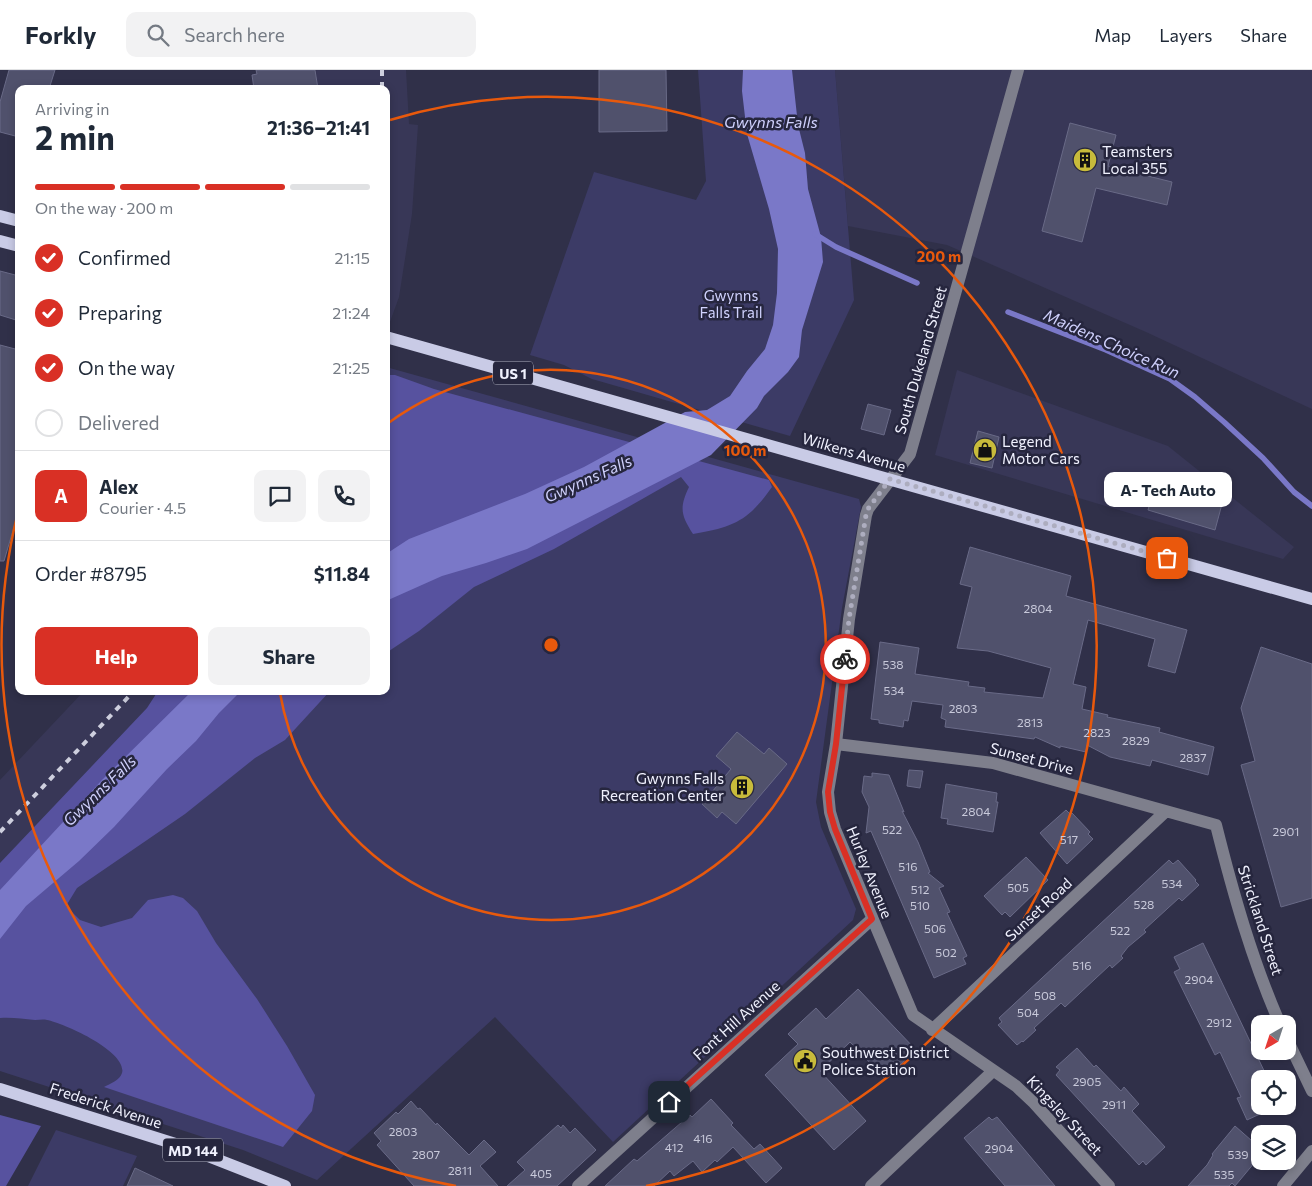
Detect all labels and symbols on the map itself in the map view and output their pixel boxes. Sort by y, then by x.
water label: Gwynns Falls [724,112,818,131]
place label: Teamsters Local 355 [1102,142,1173,177]
building icon: Teamsters Local 355 [1072,147,1098,173]
text: 200 m [917,247,961,265]
street label: South Dukeland Street [890,284,950,436]
park label: Gwynns Falls Trail [699,286,763,321]
water label: Maidens Choice Run [1041,304,1183,382]
road number: US 1 [493,362,533,384]
street label: Wilkens Avenue [800,429,908,475]
place label: Legend Motor Cars [1002,432,1080,467]
shop icon: Legend Motor Cars [972,437,998,463]
text: 100 m [724,441,766,459]
water label: Gwynns Falls [541,450,635,506]
callout: A- Tech Auto [1103,473,1231,508]
pin [1146,537,1188,579]
house number: 2804 [1024,601,1052,615]
courier [820,634,870,684]
centre of rings [542,636,560,654]
house number: 538 [882,657,904,671]
house number: 534 [884,683,904,697]
house number: 2803 [949,701,977,715]
house number: 2813 [1017,715,1043,729]
house number: 2823 [1083,725,1111,739]
house number: 2829 [1122,733,1150,747]
street label: Sunset Drive [988,738,1076,778]
house number: 2837 [1179,750,1207,764]
water label: Gwynns Falls [59,751,139,829]
place label: Gwynns Falls Recreation Center [600,769,724,804]
building icon: Gwynns Falls Recreation Center [729,774,755,800]
house number: 2804 [962,804,990,818]
house number: 522 [882,822,902,836]
street label: Hurley Avenue [843,823,897,921]
house number: 2901 [1273,824,1299,838]
house number: 517 [1060,832,1078,846]
house number: 516 [898,859,918,873]
street label: Strickland Street [1235,863,1287,977]
street label: Sunset Road [1001,874,1075,944]
house number: 534 [1162,876,1182,890]
house number: 505 [1007,880,1029,894]
house number: 512 [911,882,930,896]
house number: 528 [1134,897,1154,911]
house number: 510 [910,898,930,912]
house number: 506 [924,921,946,935]
house number: 522 [1110,923,1130,937]
house number: 502 [935,945,957,959]
house number: 516 [1072,958,1092,972]
house number: 2904 [1185,972,1213,986]
street label: Font Hill Avenue [689,976,783,1064]
house number: 508 [1034,988,1056,1002]
house number: 504 [1017,1005,1039,1019]
house number: 2912 [1206,1015,1232,1029]
north arrow [1251,1015,1296,1060]
place label: Southwest District Police Station [822,1043,949,1078]
public building icon: Southwest District Police Station [792,1048,818,1074]
street label: Kingsley Street [1024,1072,1106,1158]
house number: 2905 [1073,1074,1101,1088]
street label: Frederick Avenue [48,1078,164,1132]
pin [648,1081,690,1123]
house number: 2911 [1102,1097,1126,1111]
house number: 2803 [389,1124,417,1138]
house number: 416 [693,1131,713,1145]
road number: MD 144 [163,1138,223,1162]
house number: 412 [665,1140,684,1154]
house number: 2904 [985,1141,1013,1155]
house number: 2807 [412,1147,440,1161]
house number: 539 [1227,1147,1249,1161]
house number: 2811 [448,1163,472,1177]
house number: 405 [530,1166,552,1180]
house number: 535 [1214,1167,1234,1181]

